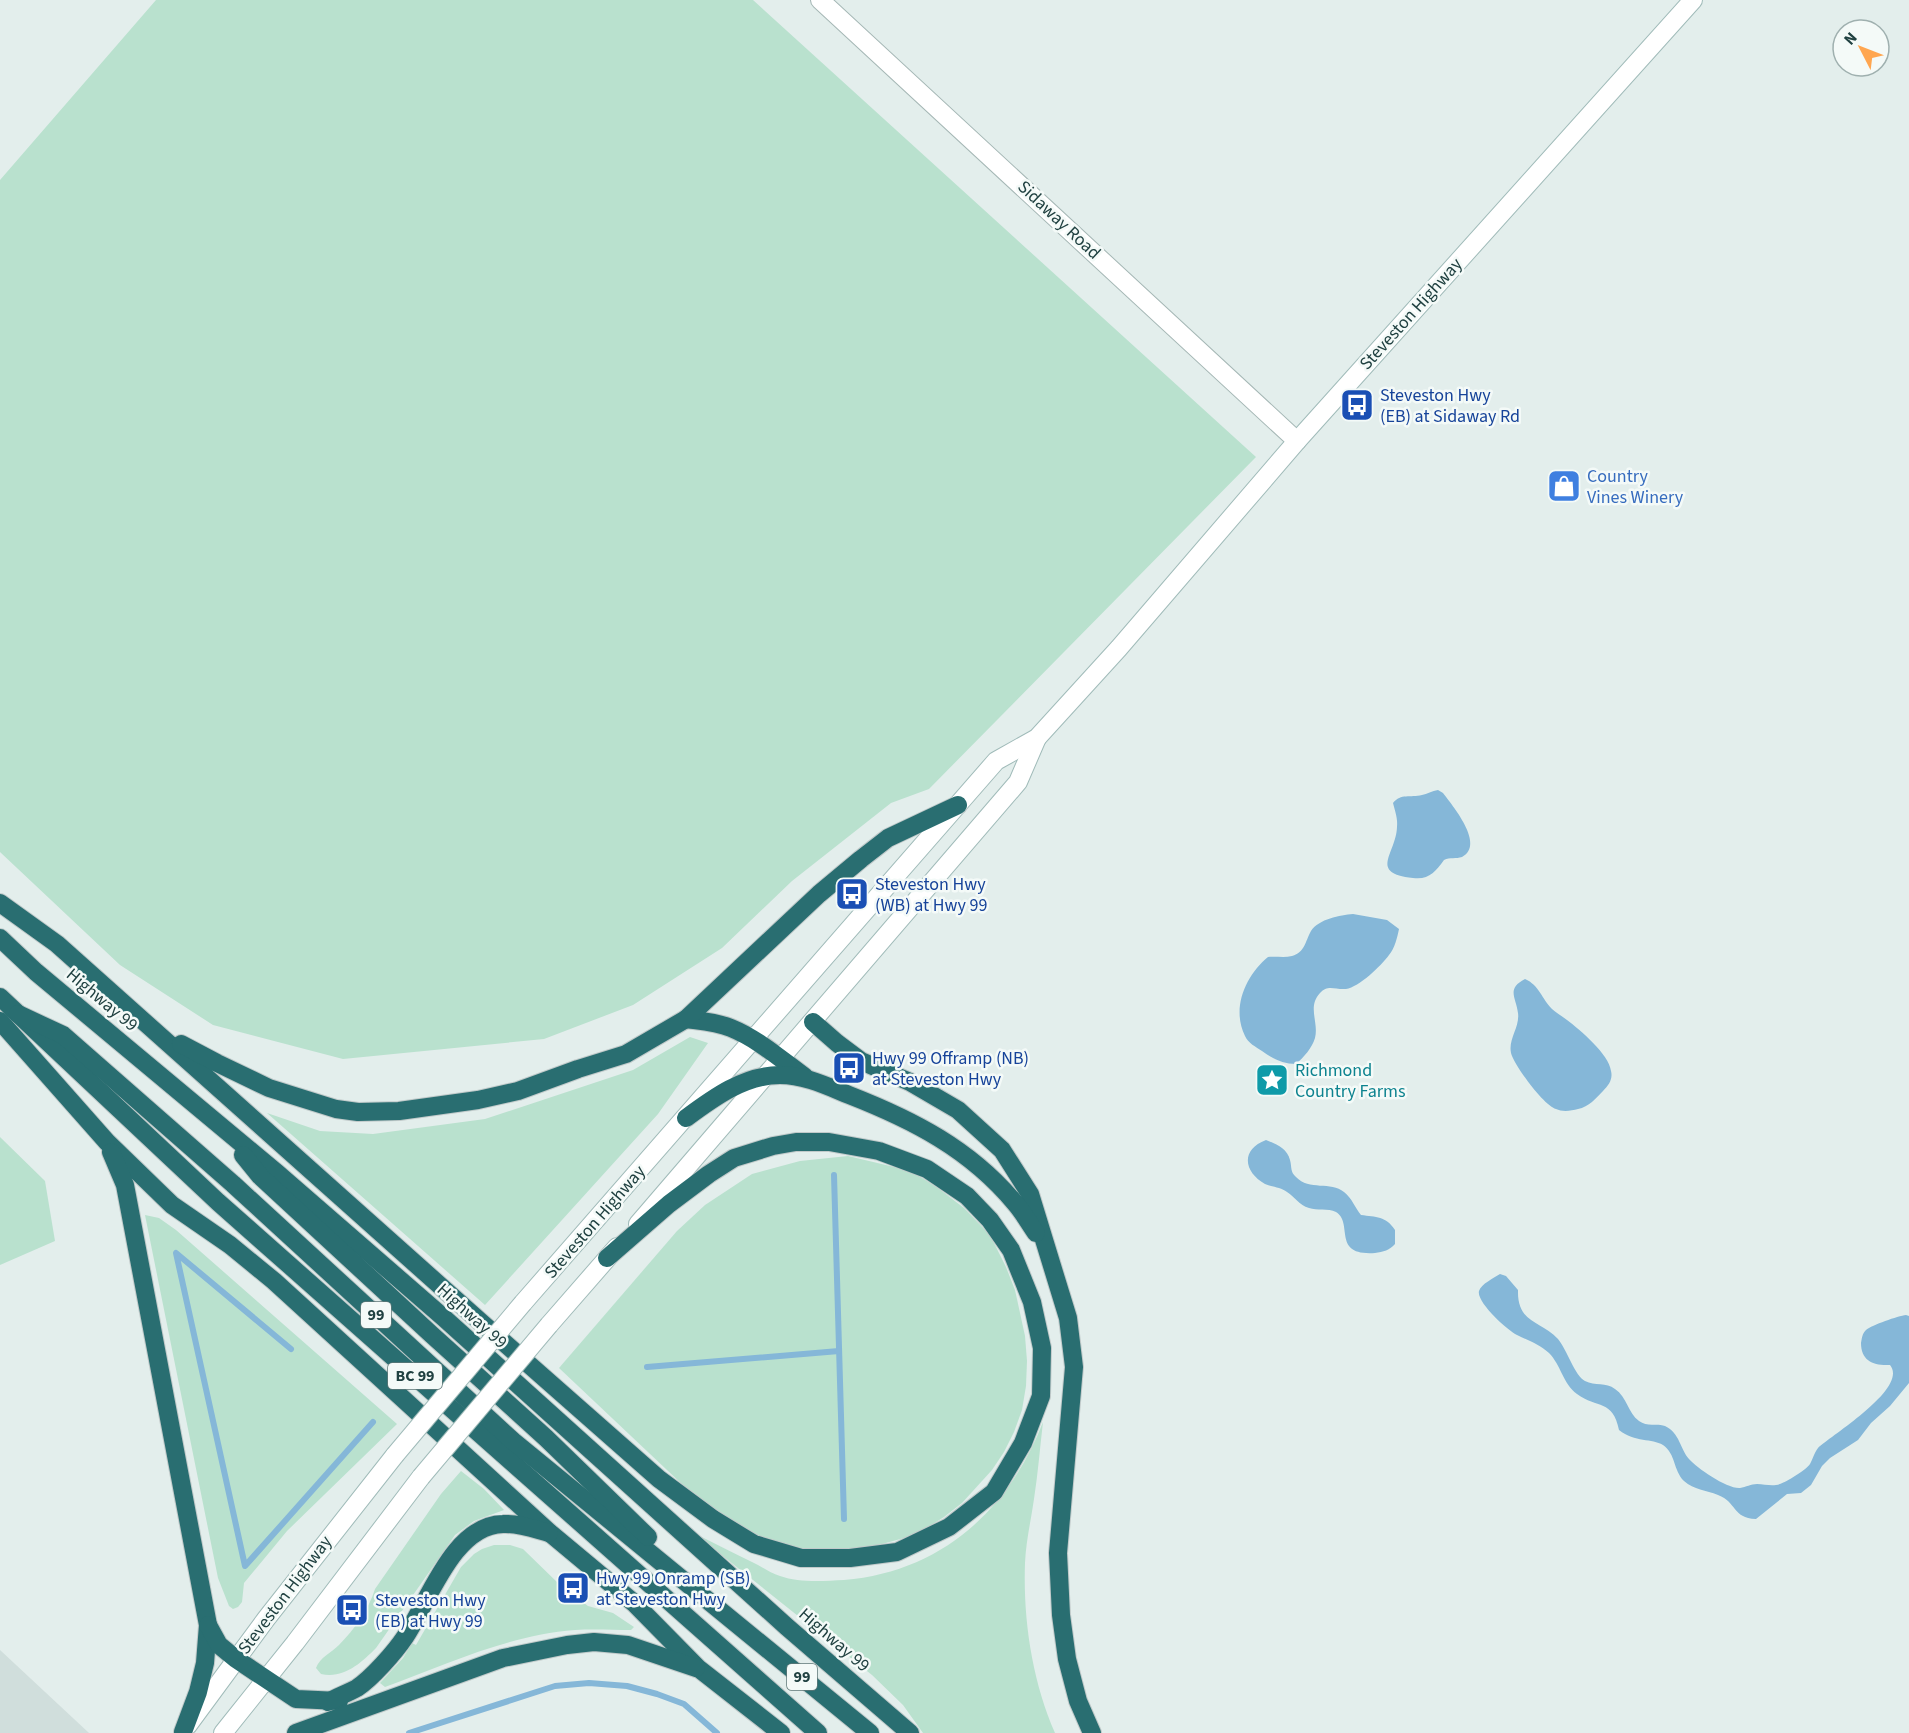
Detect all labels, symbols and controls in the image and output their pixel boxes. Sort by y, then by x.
north arrow [1831,18,1891,78]
text: N [1839,27,1862,50]
street label: Sidaway Road [1012,175,1106,265]
street label: Steveston Highway [1354,252,1468,375]
place label: Steveston Hwy (EB) at Sidaway Rd [1380,383,1520,429]
bus stop icon: Steveston Hwy (EB) at Sidaway Rd [1339,387,1375,423]
place label: Country Vines Winery [1587,464,1684,510]
shop icon: Country Vines Winery [1546,468,1582,504]
place label: Steveston Hwy (WB) at Hwy 99 [875,872,987,918]
bus stop icon: Steveston Hwy (WB) at Hwy 99 [834,876,870,912]
street label: Highway 99 [61,963,143,1037]
place label: Hwy 99 Offramp (NB) at Steveston Hwy [872,1046,1029,1092]
bus stop icon: Hwy 99 Offramp (NB) at Steveston Hwy [831,1050,867,1086]
place label: Richmond Country Farms [1295,1058,1406,1104]
place icon: Richmond Country Farms [1254,1062,1290,1098]
street label: Steveston Highway [539,1159,652,1284]
street label: Highway 99 [431,1278,513,1354]
road number: 99 [361,1302,391,1328]
road number: BC 99 [388,1363,442,1389]
street label: Steveston Highway [232,1530,338,1660]
place label: Hwy 99 Onramp (SB) at Steveston Hwy [596,1566,750,1612]
bus stop icon: Hwy 99 Onramp (SB) at Steveston Hwy [555,1570,591,1606]
place label: Steveston Hwy (EB) at Hwy 99 [375,1588,486,1634]
bus stop icon: Steveston Hwy (EB) at Hwy 99 [334,1592,370,1628]
street label: Highway 99 [794,1603,874,1677]
road number: 99 [787,1664,817,1690]

